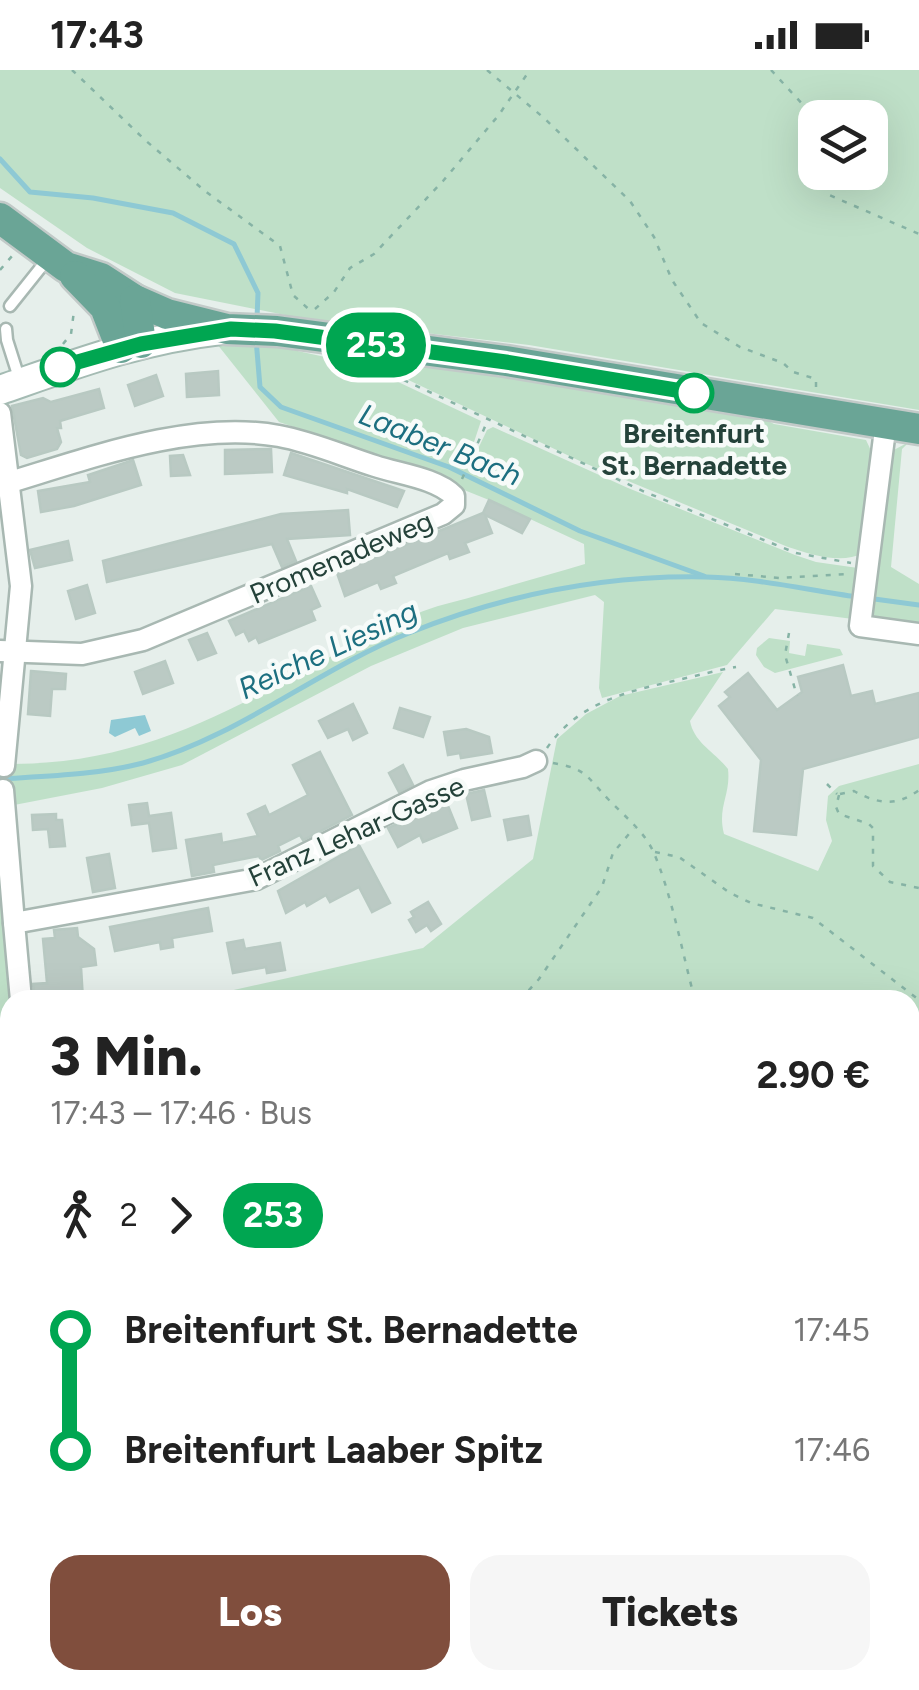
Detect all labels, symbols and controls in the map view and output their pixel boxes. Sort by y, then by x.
text: 17:43 [50,12,144,58]
map controls [798,100,888,190]
button: layers [798,100,888,190]
line badge: 253 [318,312,434,378]
text: 253 [346,324,406,366]
unlabelled marker [41,348,79,386]
marker: Breitenfurt St. Bernadette [675,374,713,412]
water label: Laaber Bach [354,395,527,494]
place label: Breitenfurt St. Bernadette [601,416,787,482]
street label: Promenadeweg [244,503,438,611]
water label: Reiche Liesing [232,592,423,707]
street label: Franz Lehar-Gasse [243,768,469,894]
text: 3 Min. [50,1023,203,1089]
text: 2.90 € [756,1052,870,1098]
text: 17:43 – 17:46 · Bus [50,1094,312,1132]
icon: walk [50,1188,105,1243]
icon: forward [153,1188,208,1243]
text: 253 [243,1194,303,1236]
text: 2 [120,1196,138,1234]
text: Breitenfurt St. Bernadette [124,1307,578,1353]
text: 17:45 [793,1311,870,1349]
text: Breitenfurt Laaber Spitz [124,1427,543,1473]
text: 17:46 [794,1431,870,1469]
button: Los [50,1555,450,1670]
button: Tickets [470,1555,870,1670]

